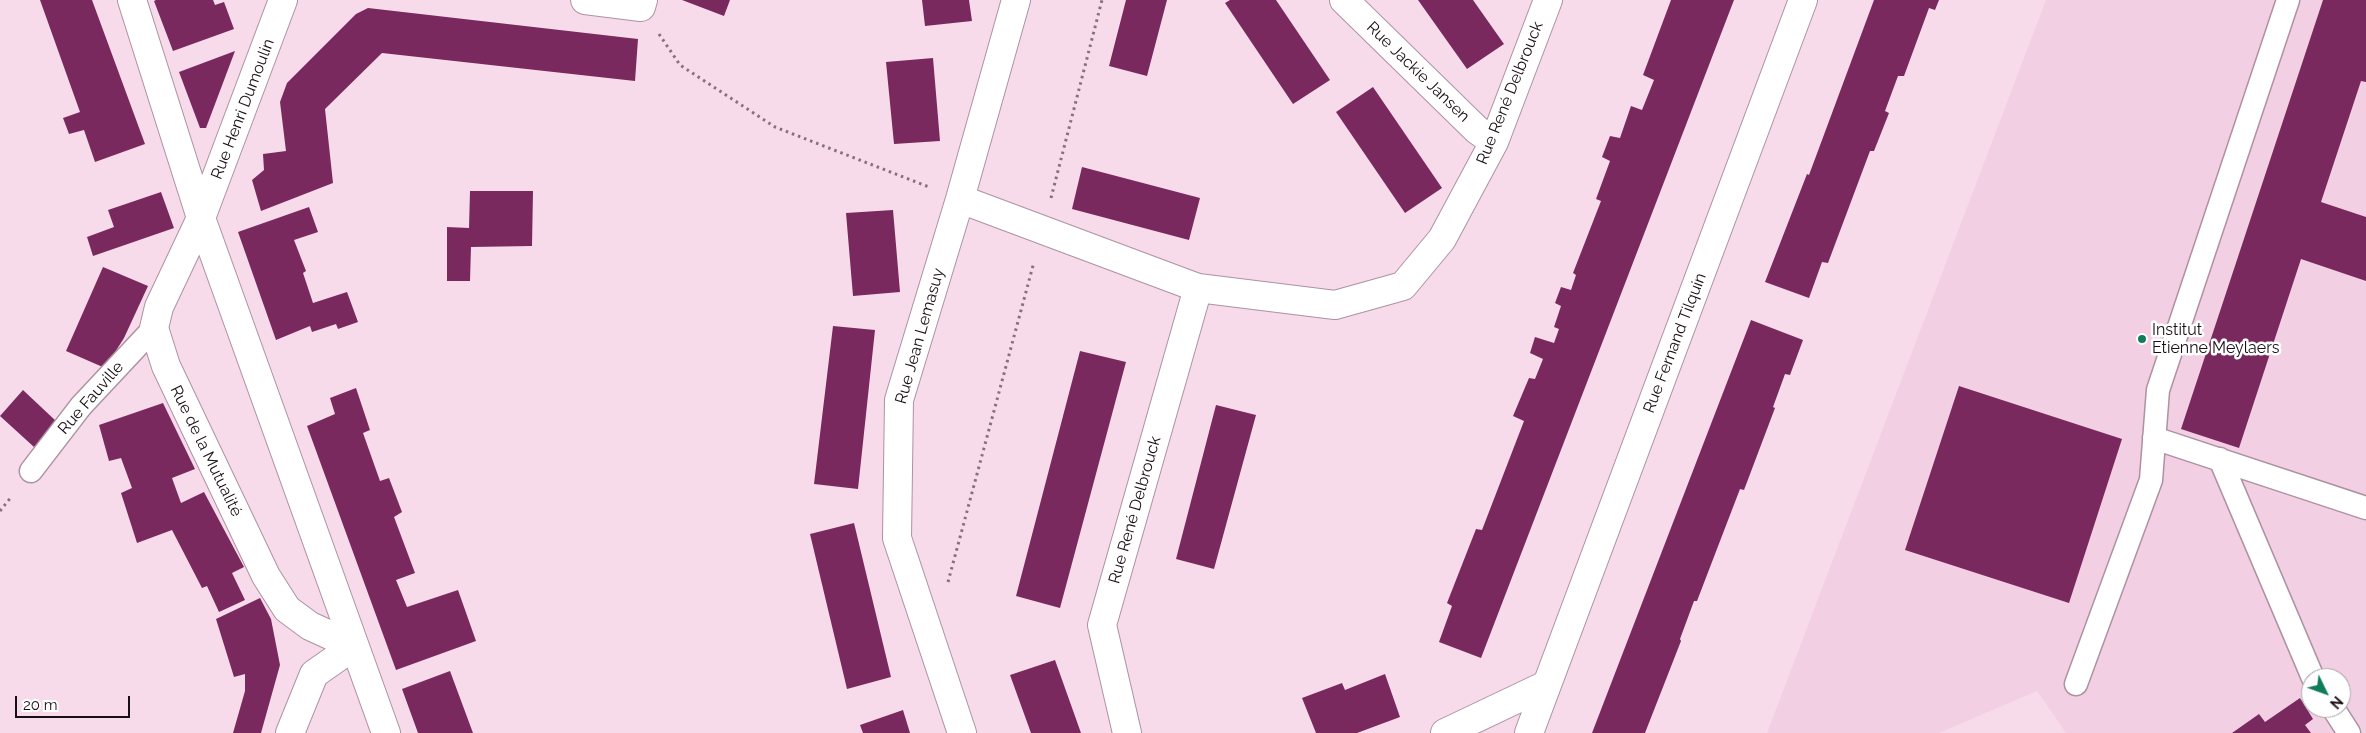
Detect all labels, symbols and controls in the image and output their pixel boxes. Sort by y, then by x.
street label: Rue Jackie Jansen [1362,18,1474,126]
street label: Rue René Delbrouck [1473,19,1547,167]
street label: Rue Henri Dumoulin [207,36,279,182]
street label: Rue Jean Lemasuy [891,266,949,406]
street label: Rue Fernand Tilquin [1639,270,1711,416]
place label: Institut Etienne Meylaers [2152,320,2280,358]
marker: Institut Etienne Meylaers [2136,333,2148,345]
street label: Rue Fauville [54,358,128,438]
street label: Rue de la Mutualité [166,382,246,520]
street label: Rue René Delbrouck [1105,434,1165,586]
north arrow [2301,668,2351,718]
scale bar [18,686,132,718]
text: N [2327,693,2346,712]
text: 20 m [23,696,58,714]

